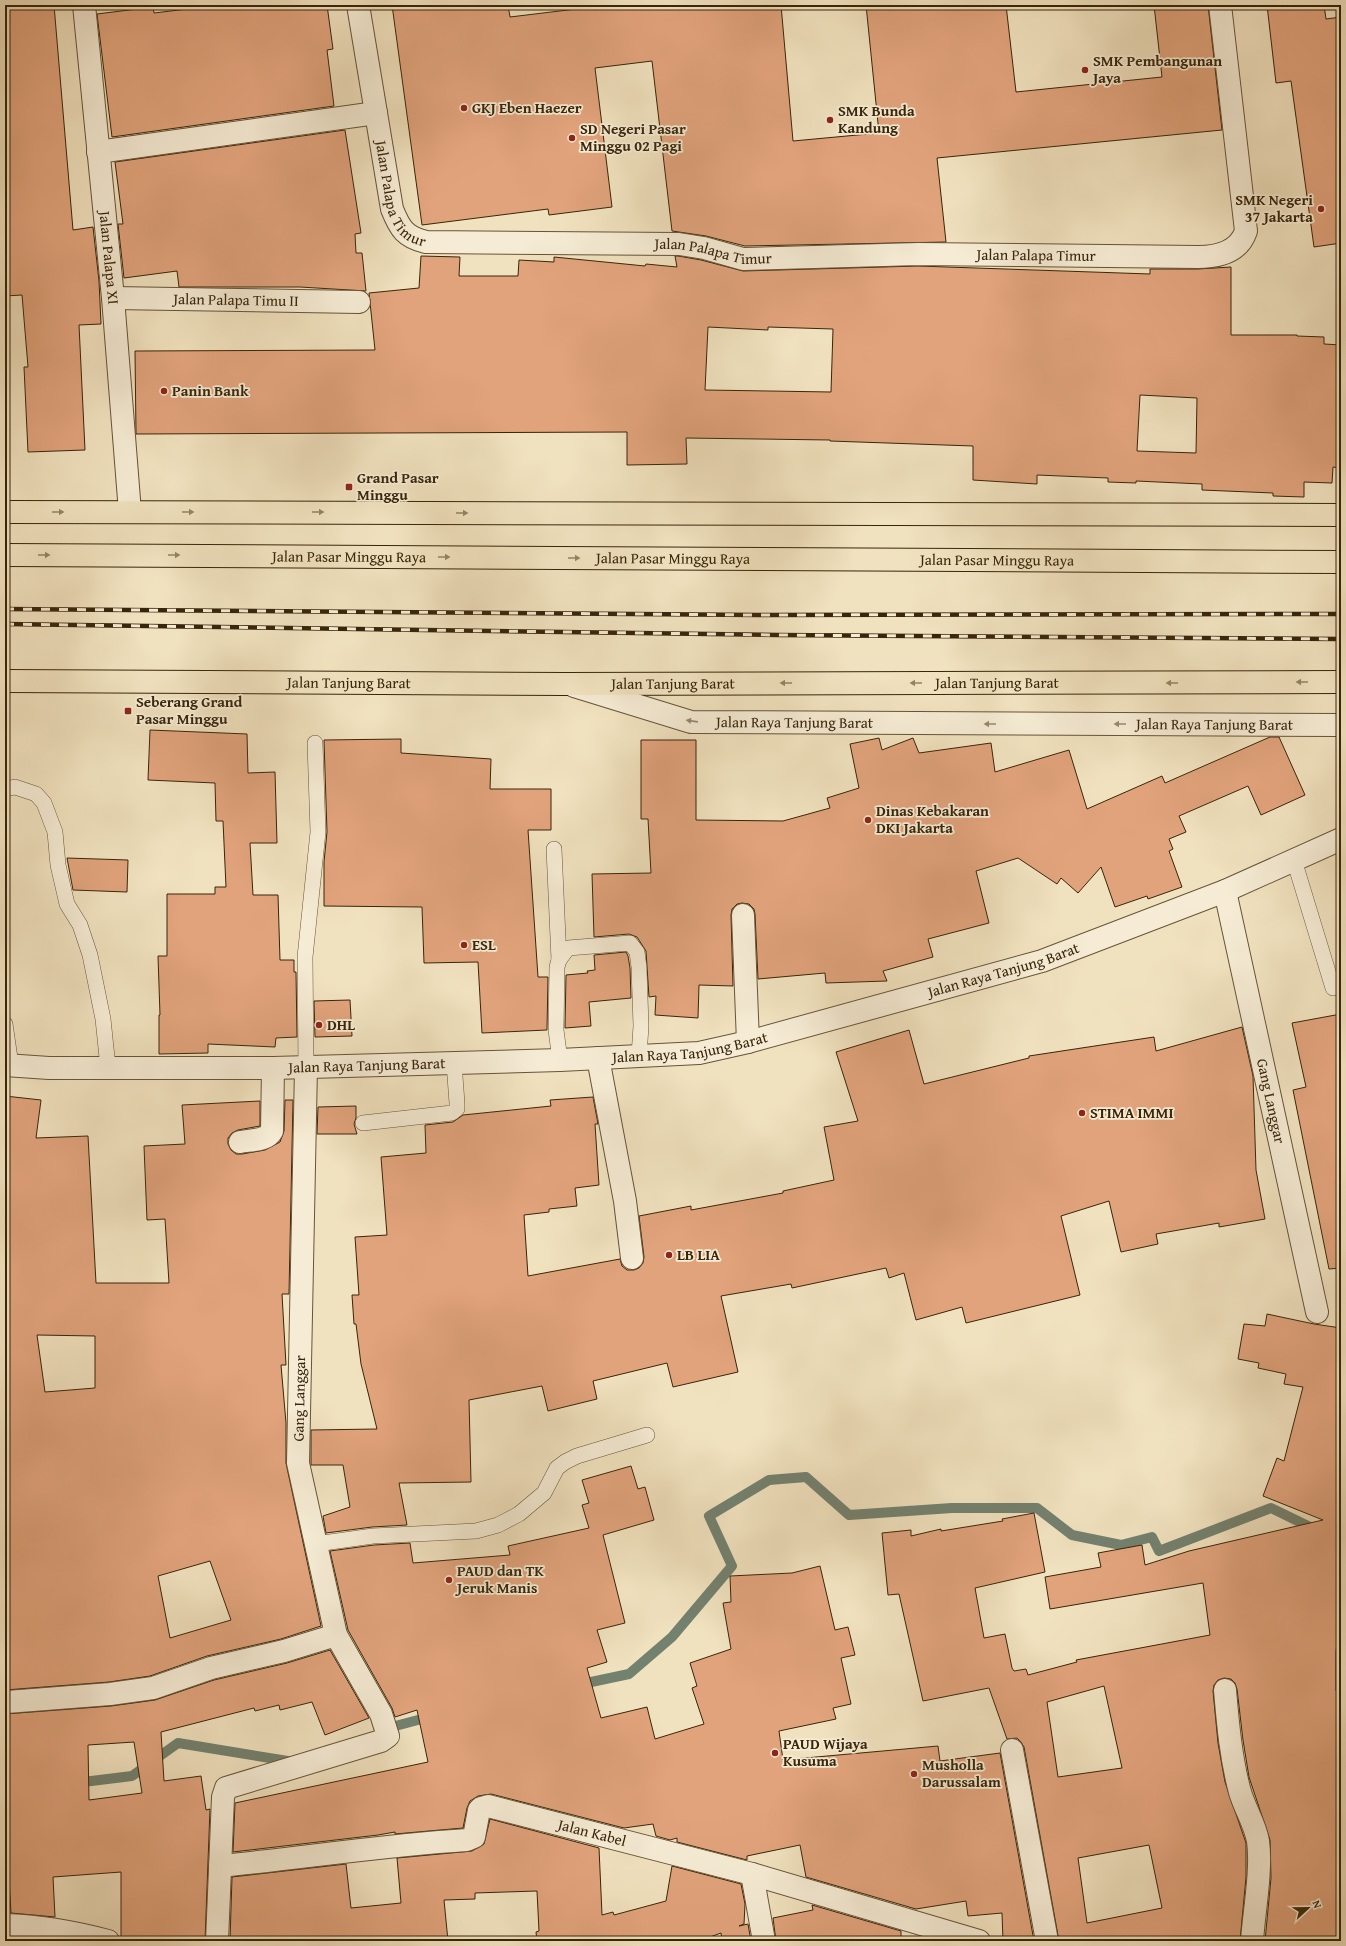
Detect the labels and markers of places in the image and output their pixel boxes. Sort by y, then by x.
place label: SMK Pembangunan Jaya [1090,50,1222,88]
marker: SMK Pembangunan Jaya [1080,65,1090,75]
place label: GKJ Eben Haezer [472,97,582,118]
place label: SMK Bunda Kandung [838,100,915,138]
marker: GKJ Eben Haezer [459,103,469,113]
marker: SMK Bunda Kandung [825,115,835,125]
place label: SD Negeri Pasar Minggu 02 Pagi [580,118,686,156]
marker: SD Negeri Pasar Minggu 02 Pagi [567,133,577,143]
place label: SMK Negeri 37 Jakarta [1235,189,1313,227]
marker: SMK Negeri 37 Jakarta [1316,204,1326,214]
place label: Panin Bank [172,380,249,401]
marker: Panin Bank [159,386,169,396]
place label: Grand Pasar Minggu [357,467,439,505]
marker: Grand Pasar Minggu [344,482,354,492]
place label: Seberang Grand Pasar Minggu [136,691,243,729]
marker: Seberang Grand Pasar Minggu [123,706,133,716]
place label: Dinas Kebakaran DKI Jakarta [876,800,989,838]
marker: Dinas Kebakaran DKI Jakarta [863,815,873,825]
place label: ESL [472,934,496,955]
marker: ESL [459,940,469,950]
place label: DHL [327,1014,355,1035]
marker: DHL [314,1020,324,1030]
place label: STIMA IMMI [1090,1102,1173,1123]
marker: STIMA IMMI [1077,1108,1087,1118]
place label: LB LIA [677,1244,720,1265]
marker: LB LIA [664,1250,674,1260]
place label: PAUD dan TK Jeruk Manis [454,1560,544,1598]
marker: PAUD dan TK Jeruk Manis [444,1575,454,1585]
place label: PAUD Wijaya Kusuma [783,1733,868,1771]
marker: PAUD Wijaya Kusuma [770,1748,780,1758]
place label: Musholla Darussalam [922,1754,1001,1792]
marker: Musholla Darussalam [909,1769,919,1779]

